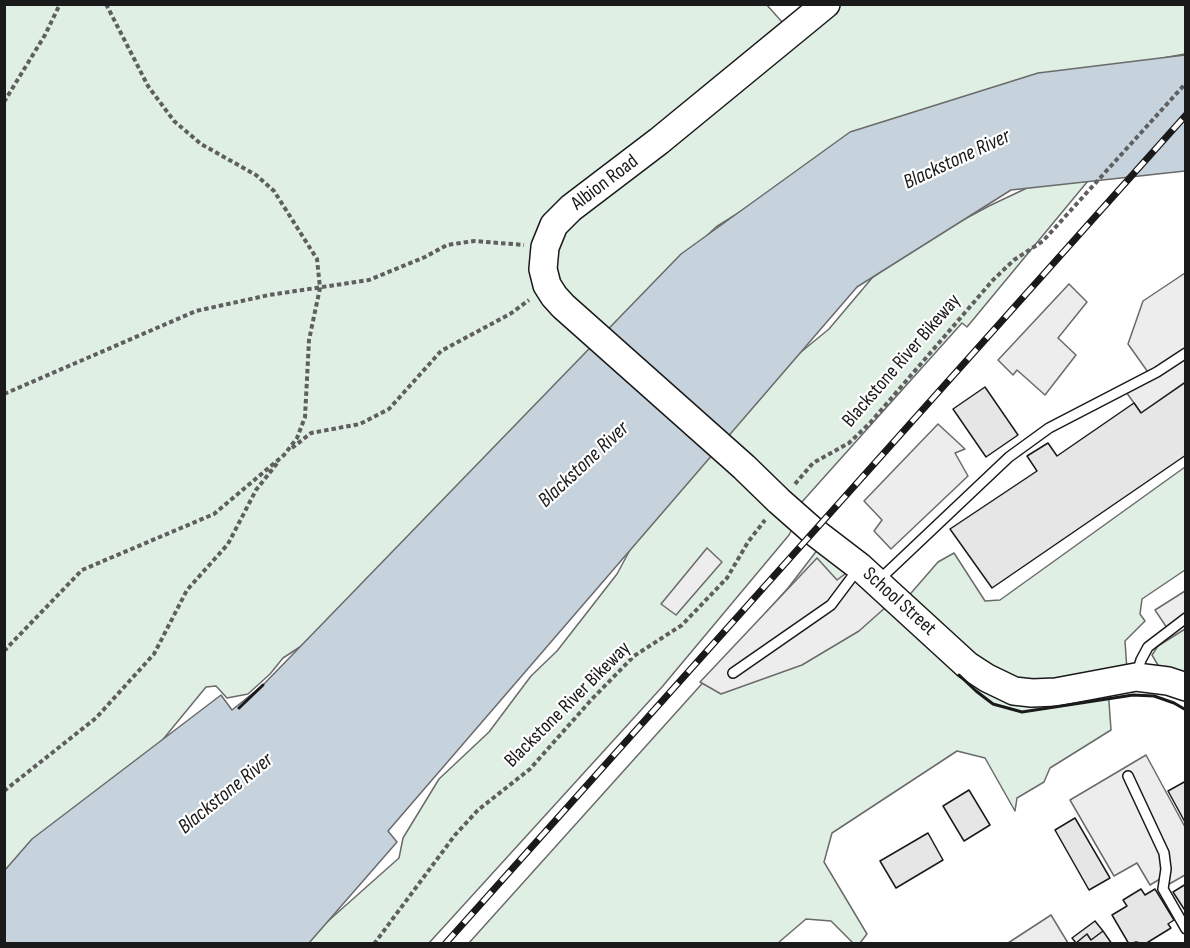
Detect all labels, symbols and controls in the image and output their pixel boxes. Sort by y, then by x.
water label: Blackstone River [900,124,1014,196]
street label: Albion Road [567,150,643,216]
street label: Blackstone River Bikeway [838,290,966,432]
water label: Blackstone River [533,417,635,513]
street label: School Street [857,563,941,641]
street label: Blackstone River Bikeway [500,637,636,773]
water label: Blackstone River [173,748,279,840]

